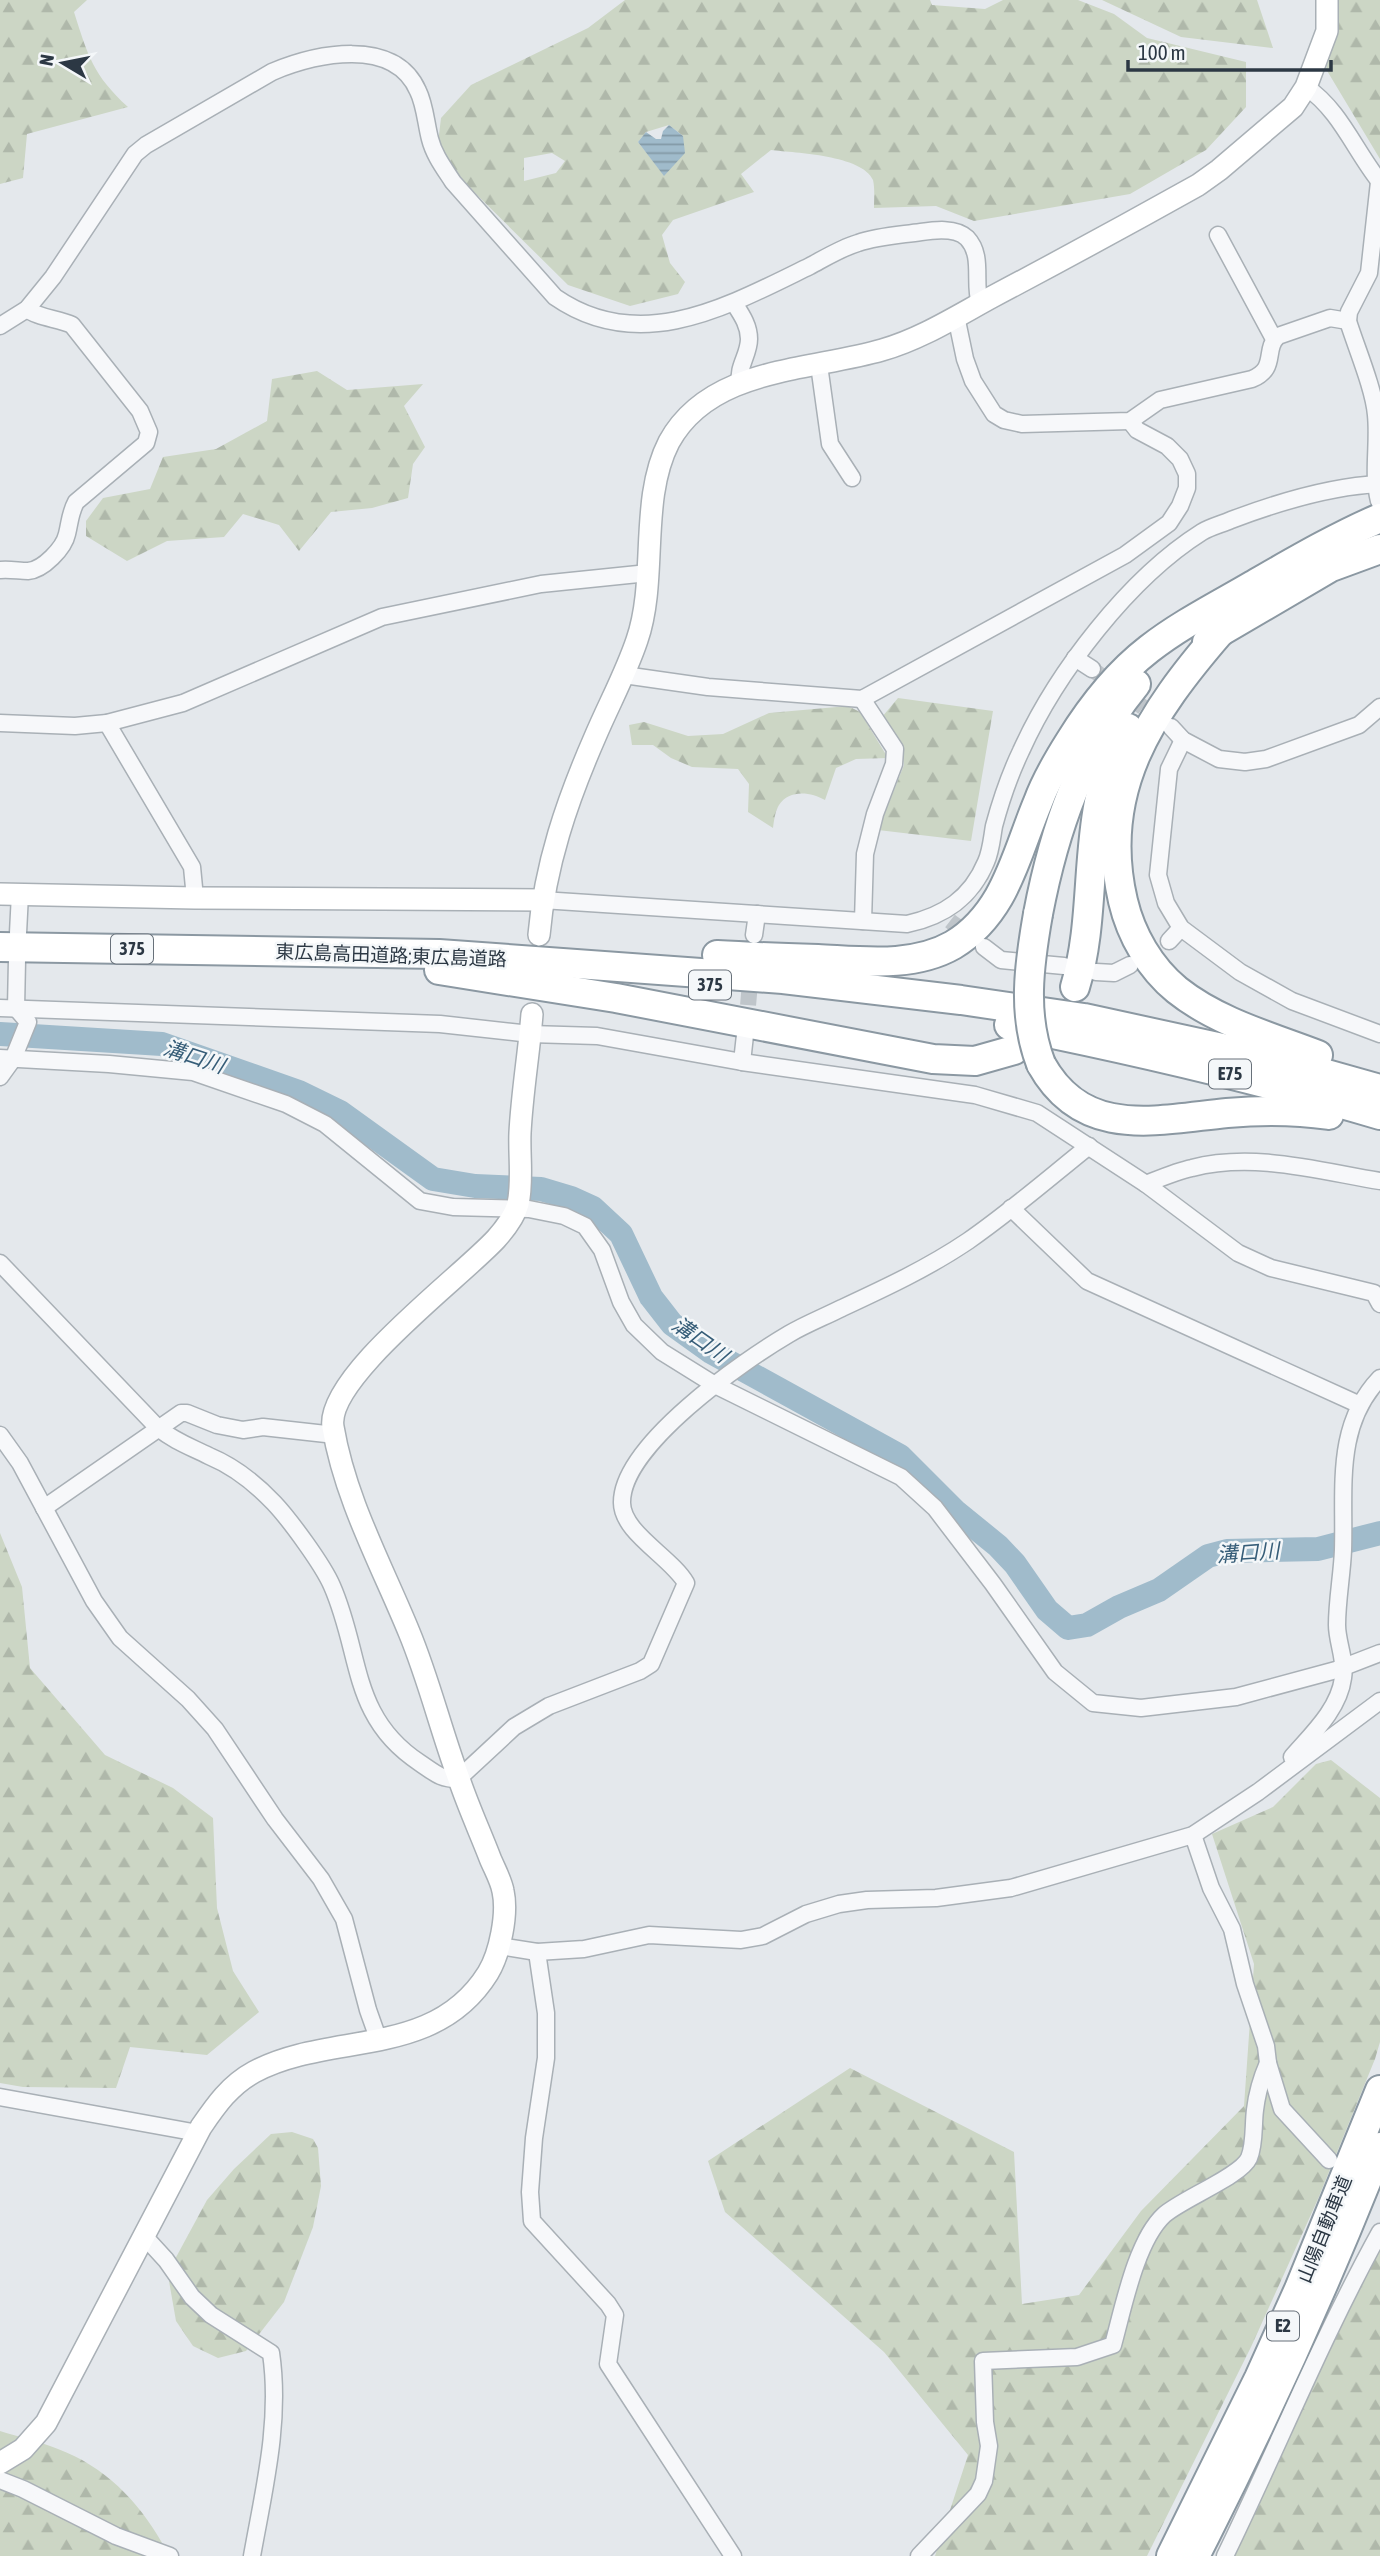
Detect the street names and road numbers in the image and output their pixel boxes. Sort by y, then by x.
road number: 375 [111,934,153,964]
street label: 東広島高田道路;東広島道路 [275,940,507,970]
road number: 375 [689,970,731,1000]
road number: E75 [1209,1059,1251,1088]
street label: 山陽自動車道 [1292,2172,1356,2286]
road number: E2 [1267,2312,1299,2340]

